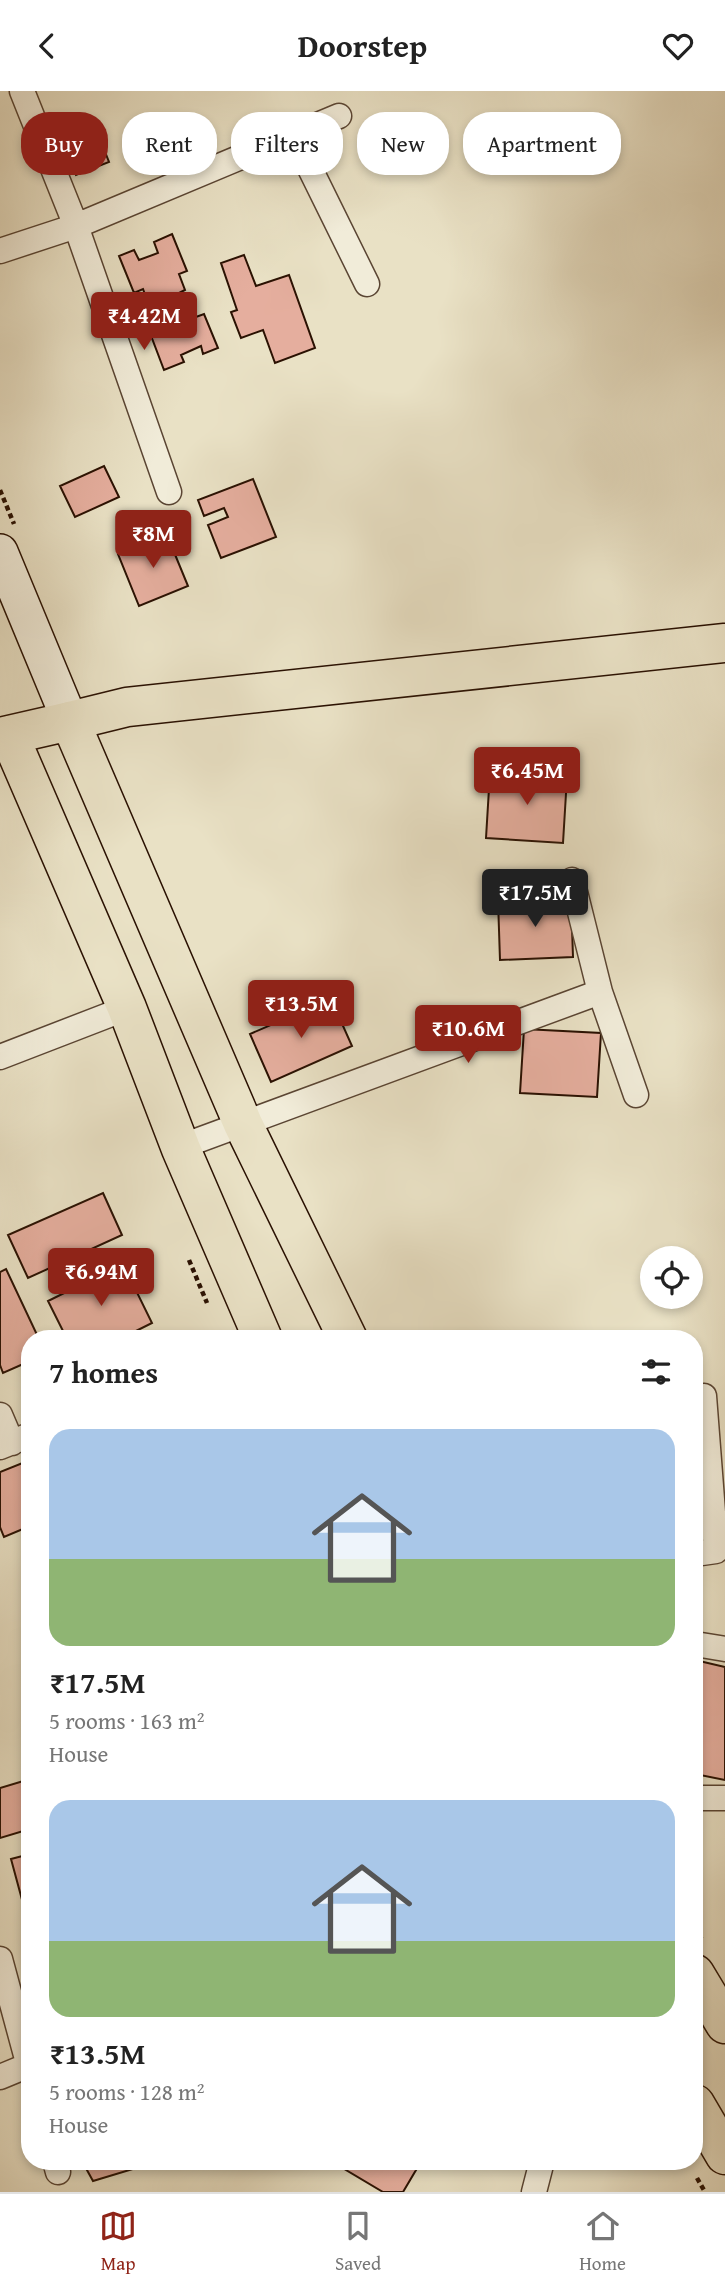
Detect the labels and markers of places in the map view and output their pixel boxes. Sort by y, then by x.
pin: ₹4.42M [87,293,201,352]
pin: ₹8M [119,511,187,570]
pin: ₹6.45M [470,747,584,807]
pin: ₹17.5M [478,869,592,929]
pin: ₹13.5M [244,981,358,1040]
pin: ₹10.6M [411,1005,525,1065]
pin: ₹6.94M [44,1249,158,1308]

